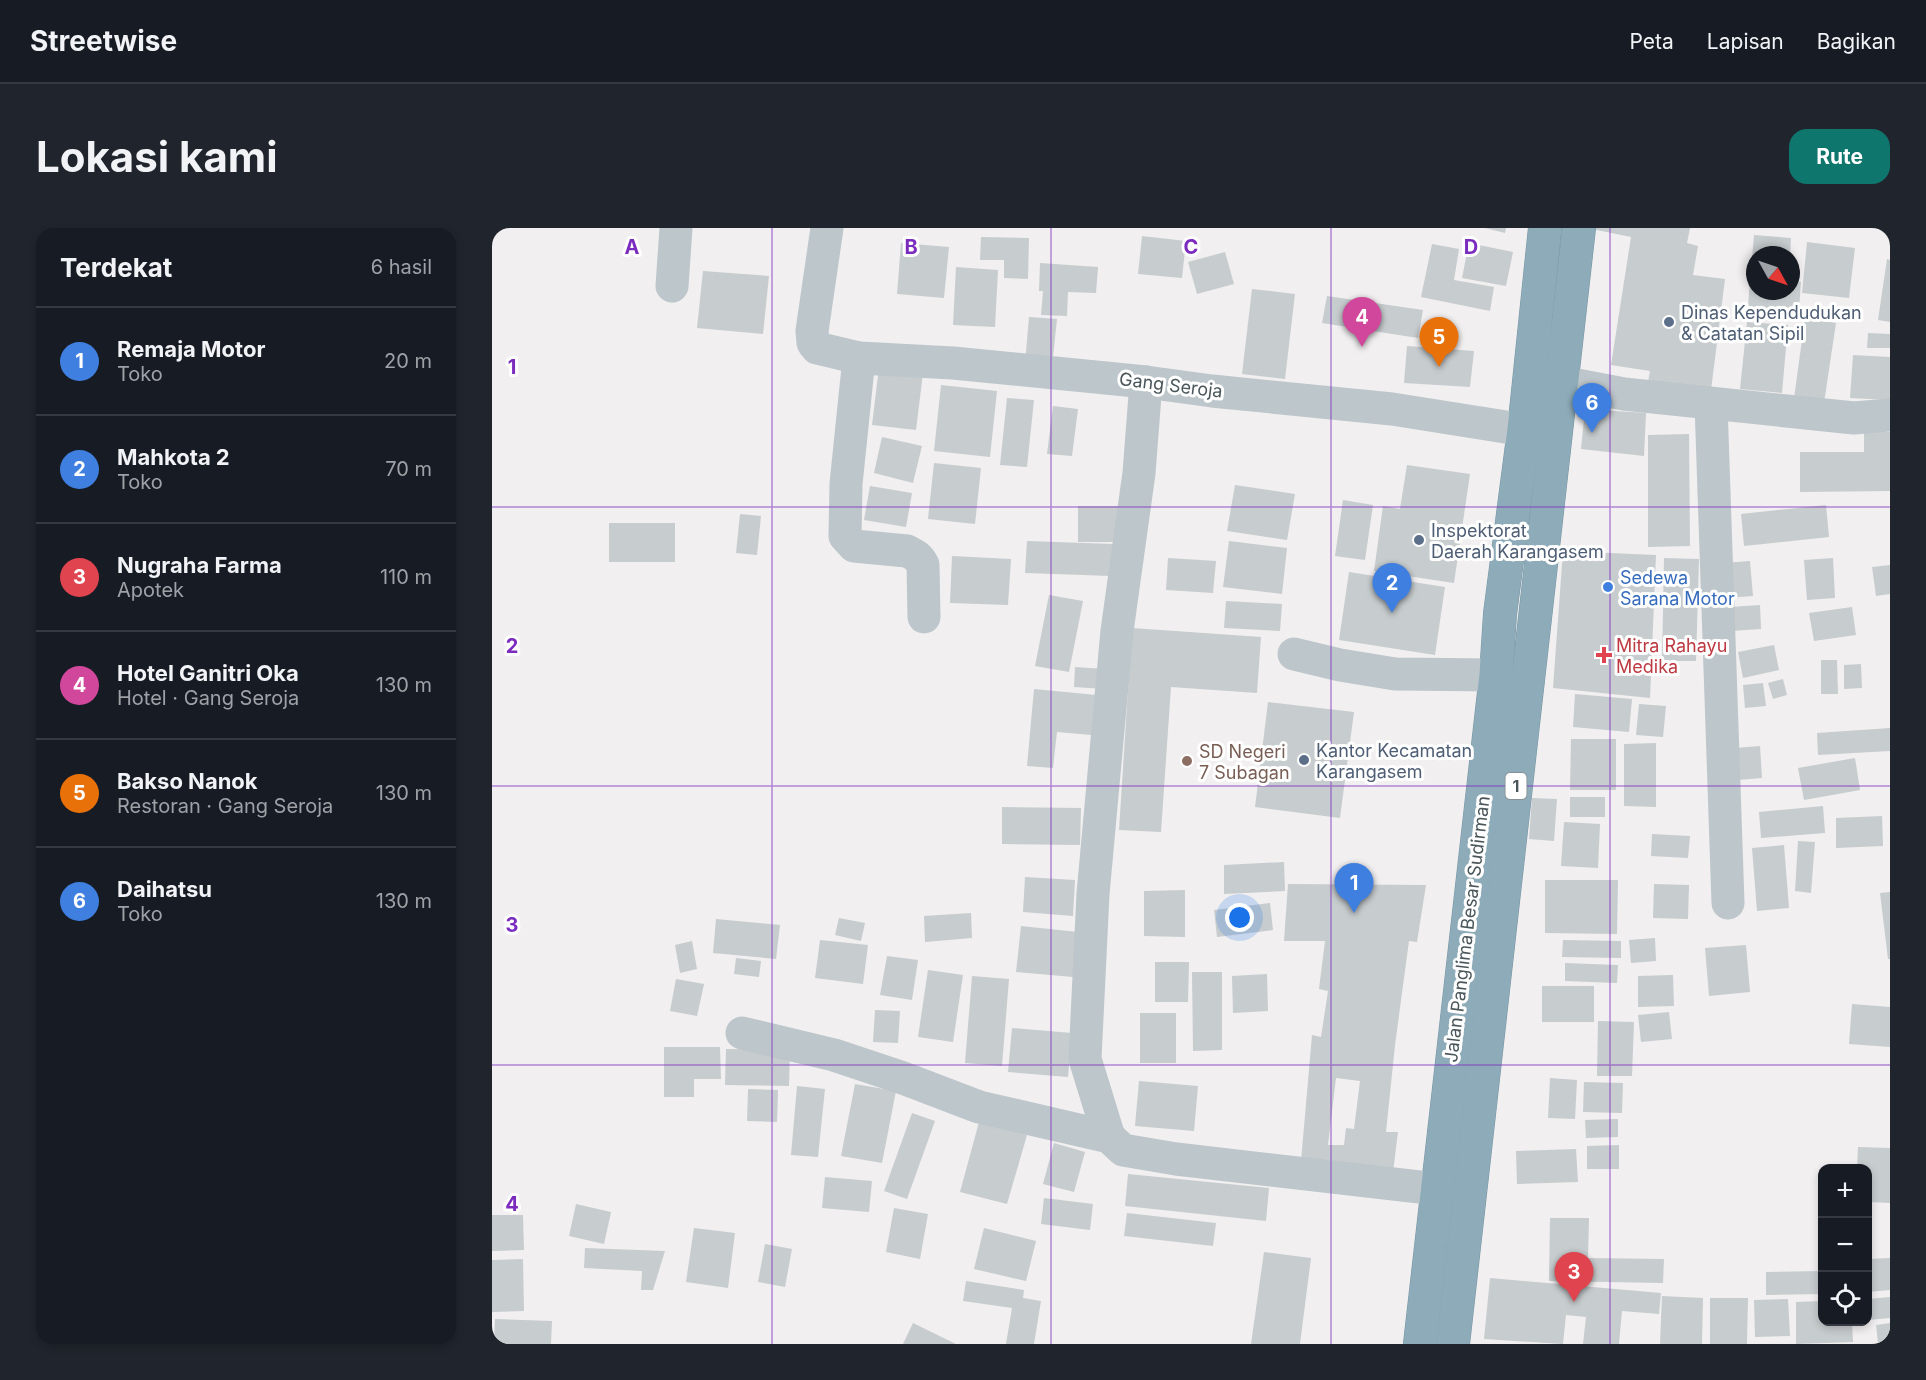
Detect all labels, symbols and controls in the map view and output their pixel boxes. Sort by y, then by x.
text: Streetwise [30,24,177,58]
text: Peta [1630,29,1674,54]
text: Lapisan [1707,29,1784,54]
text: Bagikan [1817,29,1896,54]
button: Rute [1789,129,1890,184]
text: Lokasi kami [36,131,278,182]
text: A [625,235,640,259]
text: B [904,235,918,259]
text: C [1184,235,1198,259]
text: D [1464,235,1478,259]
north arrow [1746,246,1800,300]
text: Terdekat [60,252,172,283]
text: 6 hasil [371,255,432,279]
pin: 4 [1342,298,1382,347]
place label: Dinas Kependudukan & Catatan Sipil [1681,302,1862,344]
marker: Dinas Kependudukan & Catatan Sipil [1662,315,1676,329]
pin: 5 [1420,318,1458,367]
text: Remaja Motor [117,336,265,362]
text: 1 [75,349,84,373]
text: 20 m [384,349,432,373]
text: 1 [508,355,516,379]
text: Toko [117,362,163,386]
street label: Gang Seroja [1118,368,1224,402]
pin: 6 [1572,384,1612,433]
text: Mahkota 2 [117,444,230,470]
text: 2 [73,457,86,481]
text: 70 m [385,457,432,481]
text: Toko [117,470,163,494]
place label: Inspektorat Daerah Karangasem [1431,520,1604,562]
marker: Inspektorat Daerah Karangasem [1412,533,1426,547]
text: Nugraha Farma [117,552,282,578]
pin: 2 [1372,564,1412,613]
text: 3 [73,565,86,589]
text: 110 m [380,565,432,589]
place label: Sedewa Sarana Motor [1620,567,1735,609]
text: Apotek [117,578,184,602]
marker: Sedewa Sarana Motor [1601,580,1615,594]
text: 2 [506,634,518,658]
place label: Mitra Rahayu Medika [1616,635,1727,677]
marker: Mitra Rahayu Medika [1597,648,1611,662]
text: Hotel Ganitri Oka [117,660,299,686]
text: 4 [73,673,86,697]
text: 130 m [376,673,432,697]
text: Hotel · Gang Seroja [117,686,299,710]
place label: Kantor Kecamatan Karangasem [1316,740,1472,782]
place label: SD Negeri 7 Subagan [1199,741,1290,783]
marker: Kantor Kecamatan Karangasem [1297,753,1311,767]
marker: SD Negeri 7 Subagan [1180,754,1194,768]
text: Bakso Nanok [117,768,258,794]
road number: 1 [1506,773,1526,799]
text: 5 [73,781,86,805]
text: 130 m [376,781,432,805]
text: Restoran · Gang Seroja [117,794,333,818]
street label: Jalan Panglima Besar Sudirman [1440,795,1494,1063]
pin: 1 [1334,864,1374,913]
text: Daihatsu [117,876,212,902]
text: 6 [73,889,86,913]
text: 130 m [376,889,432,913]
text: Toko [117,902,163,926]
your location [1225,903,1254,932]
text: 3 [506,913,518,937]
map controls [1818,1164,1872,1326]
button: + [1818,1164,1872,1218]
text: 4 [505,1192,519,1216]
button: − [1818,1218,1872,1272]
pin: 3 [1554,1252,1594,1302]
button: locate [1818,1272,1872,1326]

